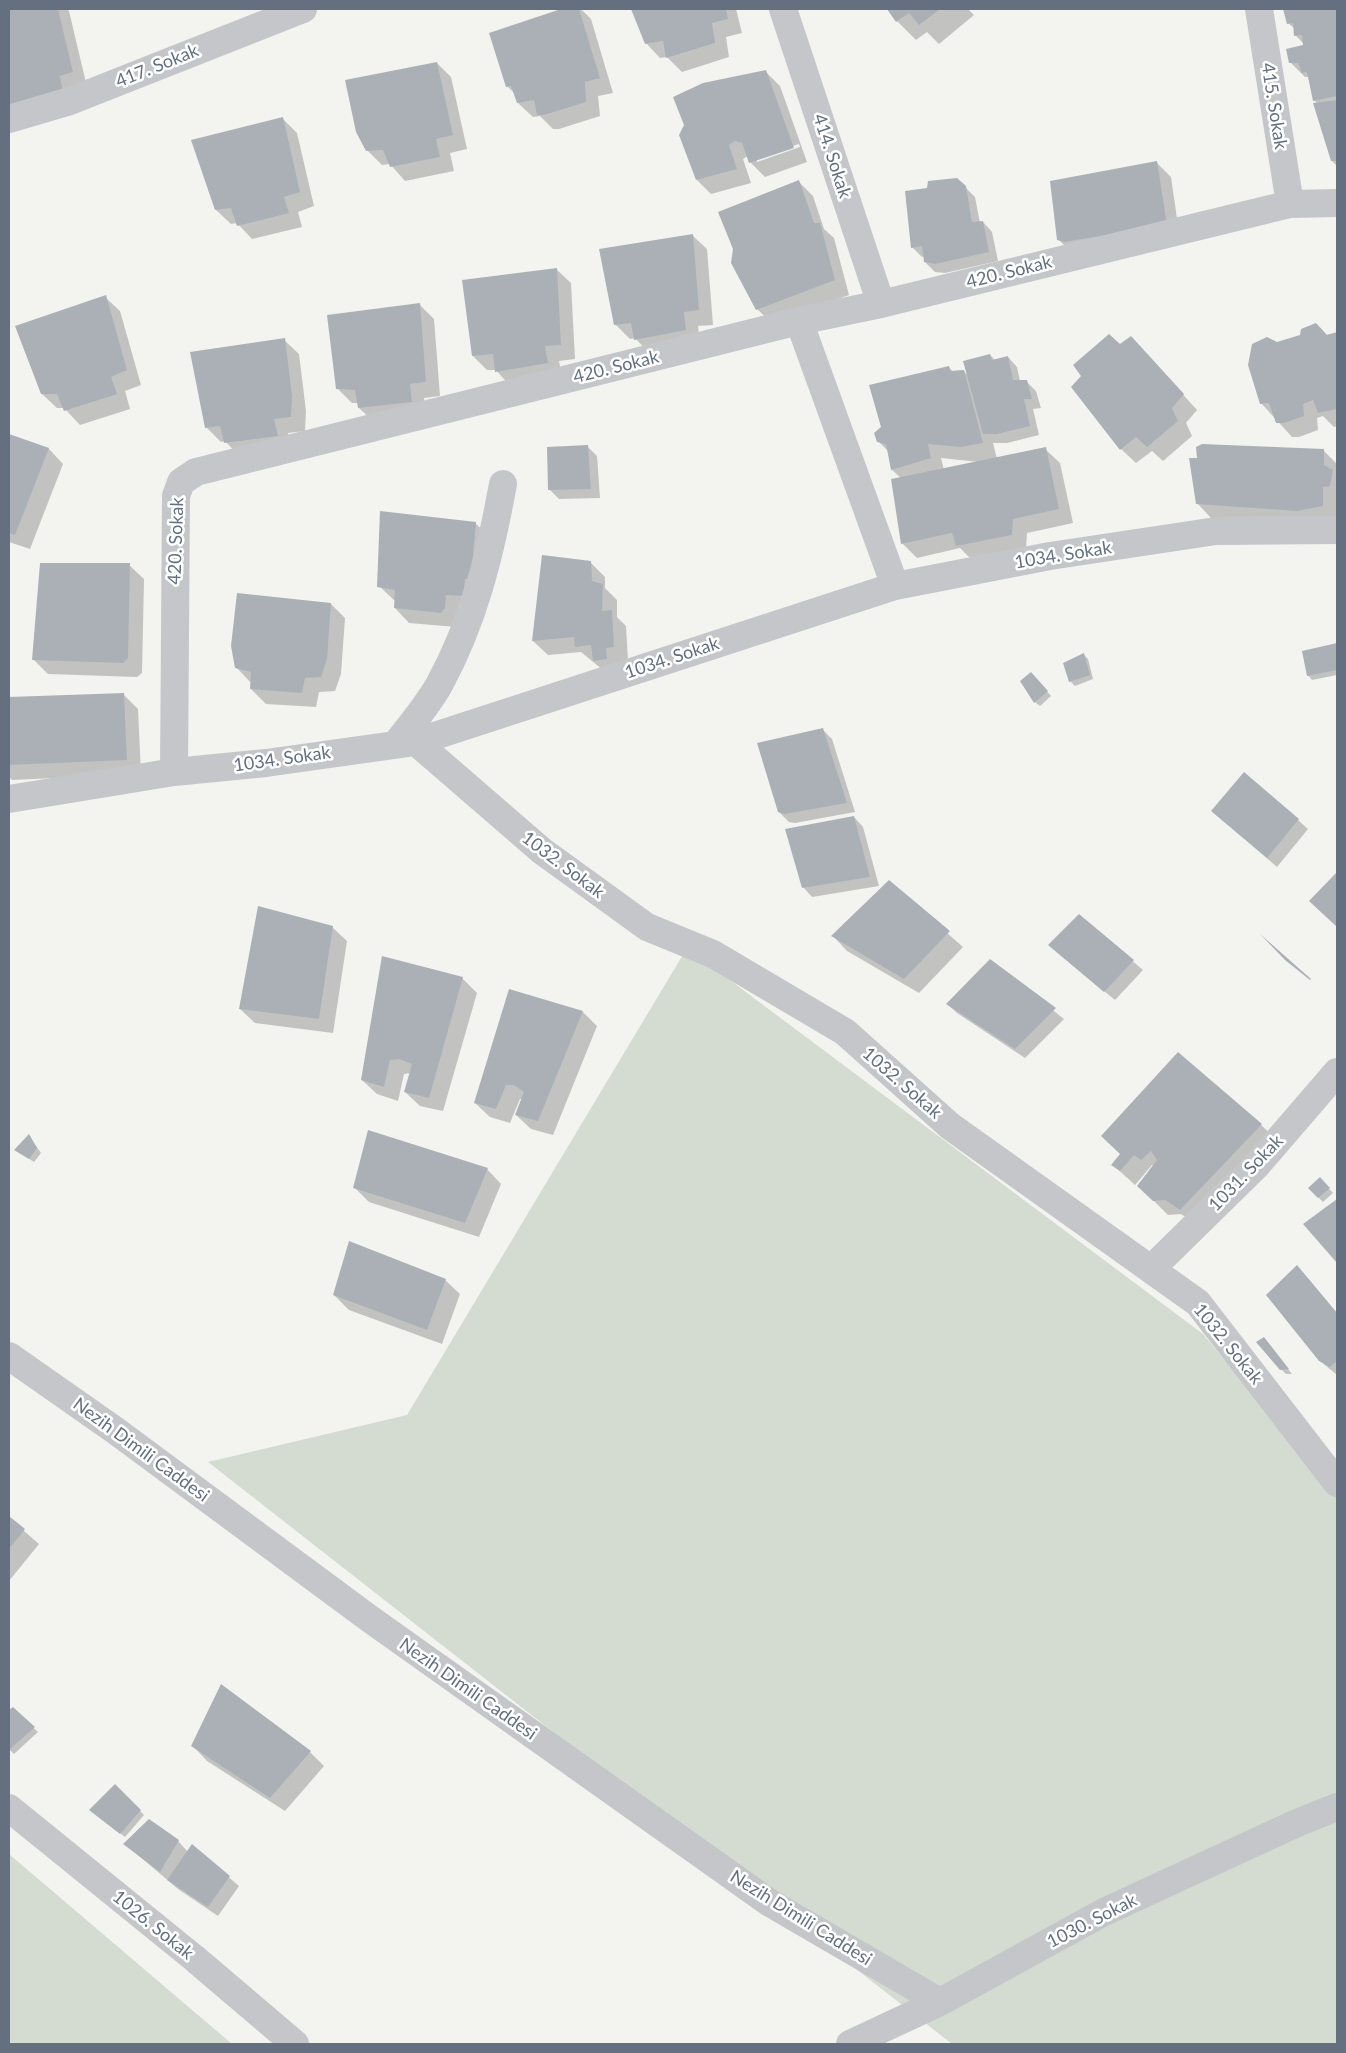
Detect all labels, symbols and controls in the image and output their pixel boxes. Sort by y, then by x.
street label: 417. Sokak [112,40,202,92]
street label: 415. Sokak [1257,61,1291,151]
street label: 414. Sokak [808,111,856,201]
street label: 420. Sokak [964,251,1054,293]
street label: 420. Sokak [571,346,661,388]
street label: 420. Sokak [164,497,188,585]
street label: 1034. Sokak [1013,537,1113,573]
street label: 1034. Sokak [622,633,722,683]
street label: 1034. Sokak [232,742,332,776]
street label: 1032. Sokak [517,827,609,903]
street label: 1032. Sokak [858,1043,946,1123]
street label: 1031. Sokak [1204,1130,1288,1216]
street label: 1032. Sokak [1189,1299,1267,1389]
street label: Nezih Dimili Caddesi [69,1393,213,1507]
street label: Nezih Dimili Caddesi [395,1633,541,1745]
street label: Nezih Dimili Caddesi [726,1866,876,1970]
street label: 1026. Sokak [108,1886,198,1964]
street label: 1030. Sokak [1044,1889,1140,1953]

